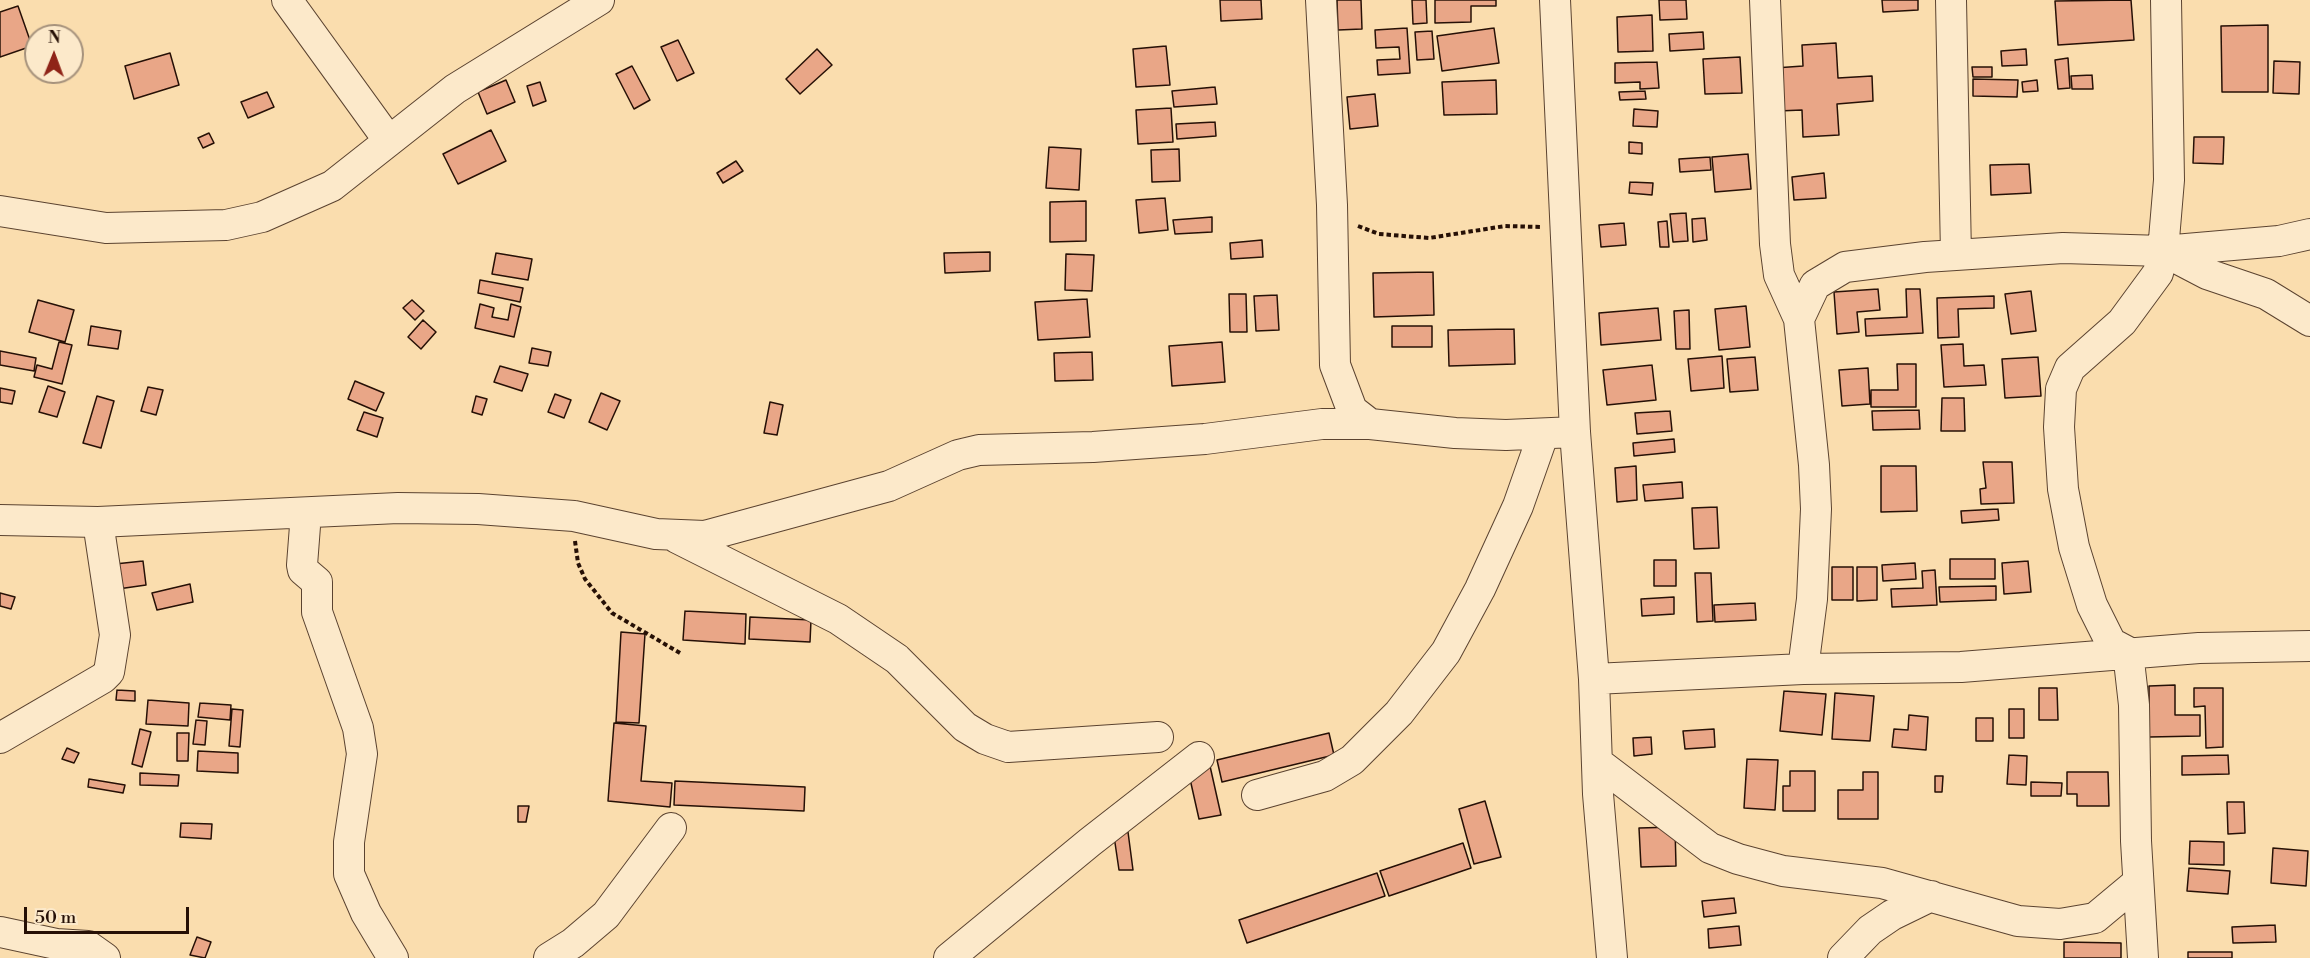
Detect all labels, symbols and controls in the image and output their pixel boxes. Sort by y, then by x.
north arrow [24,24,84,84]
text: N [48,28,61,48]
scale bar [27,895,192,933]
text: 50 m [35,906,76,929]

